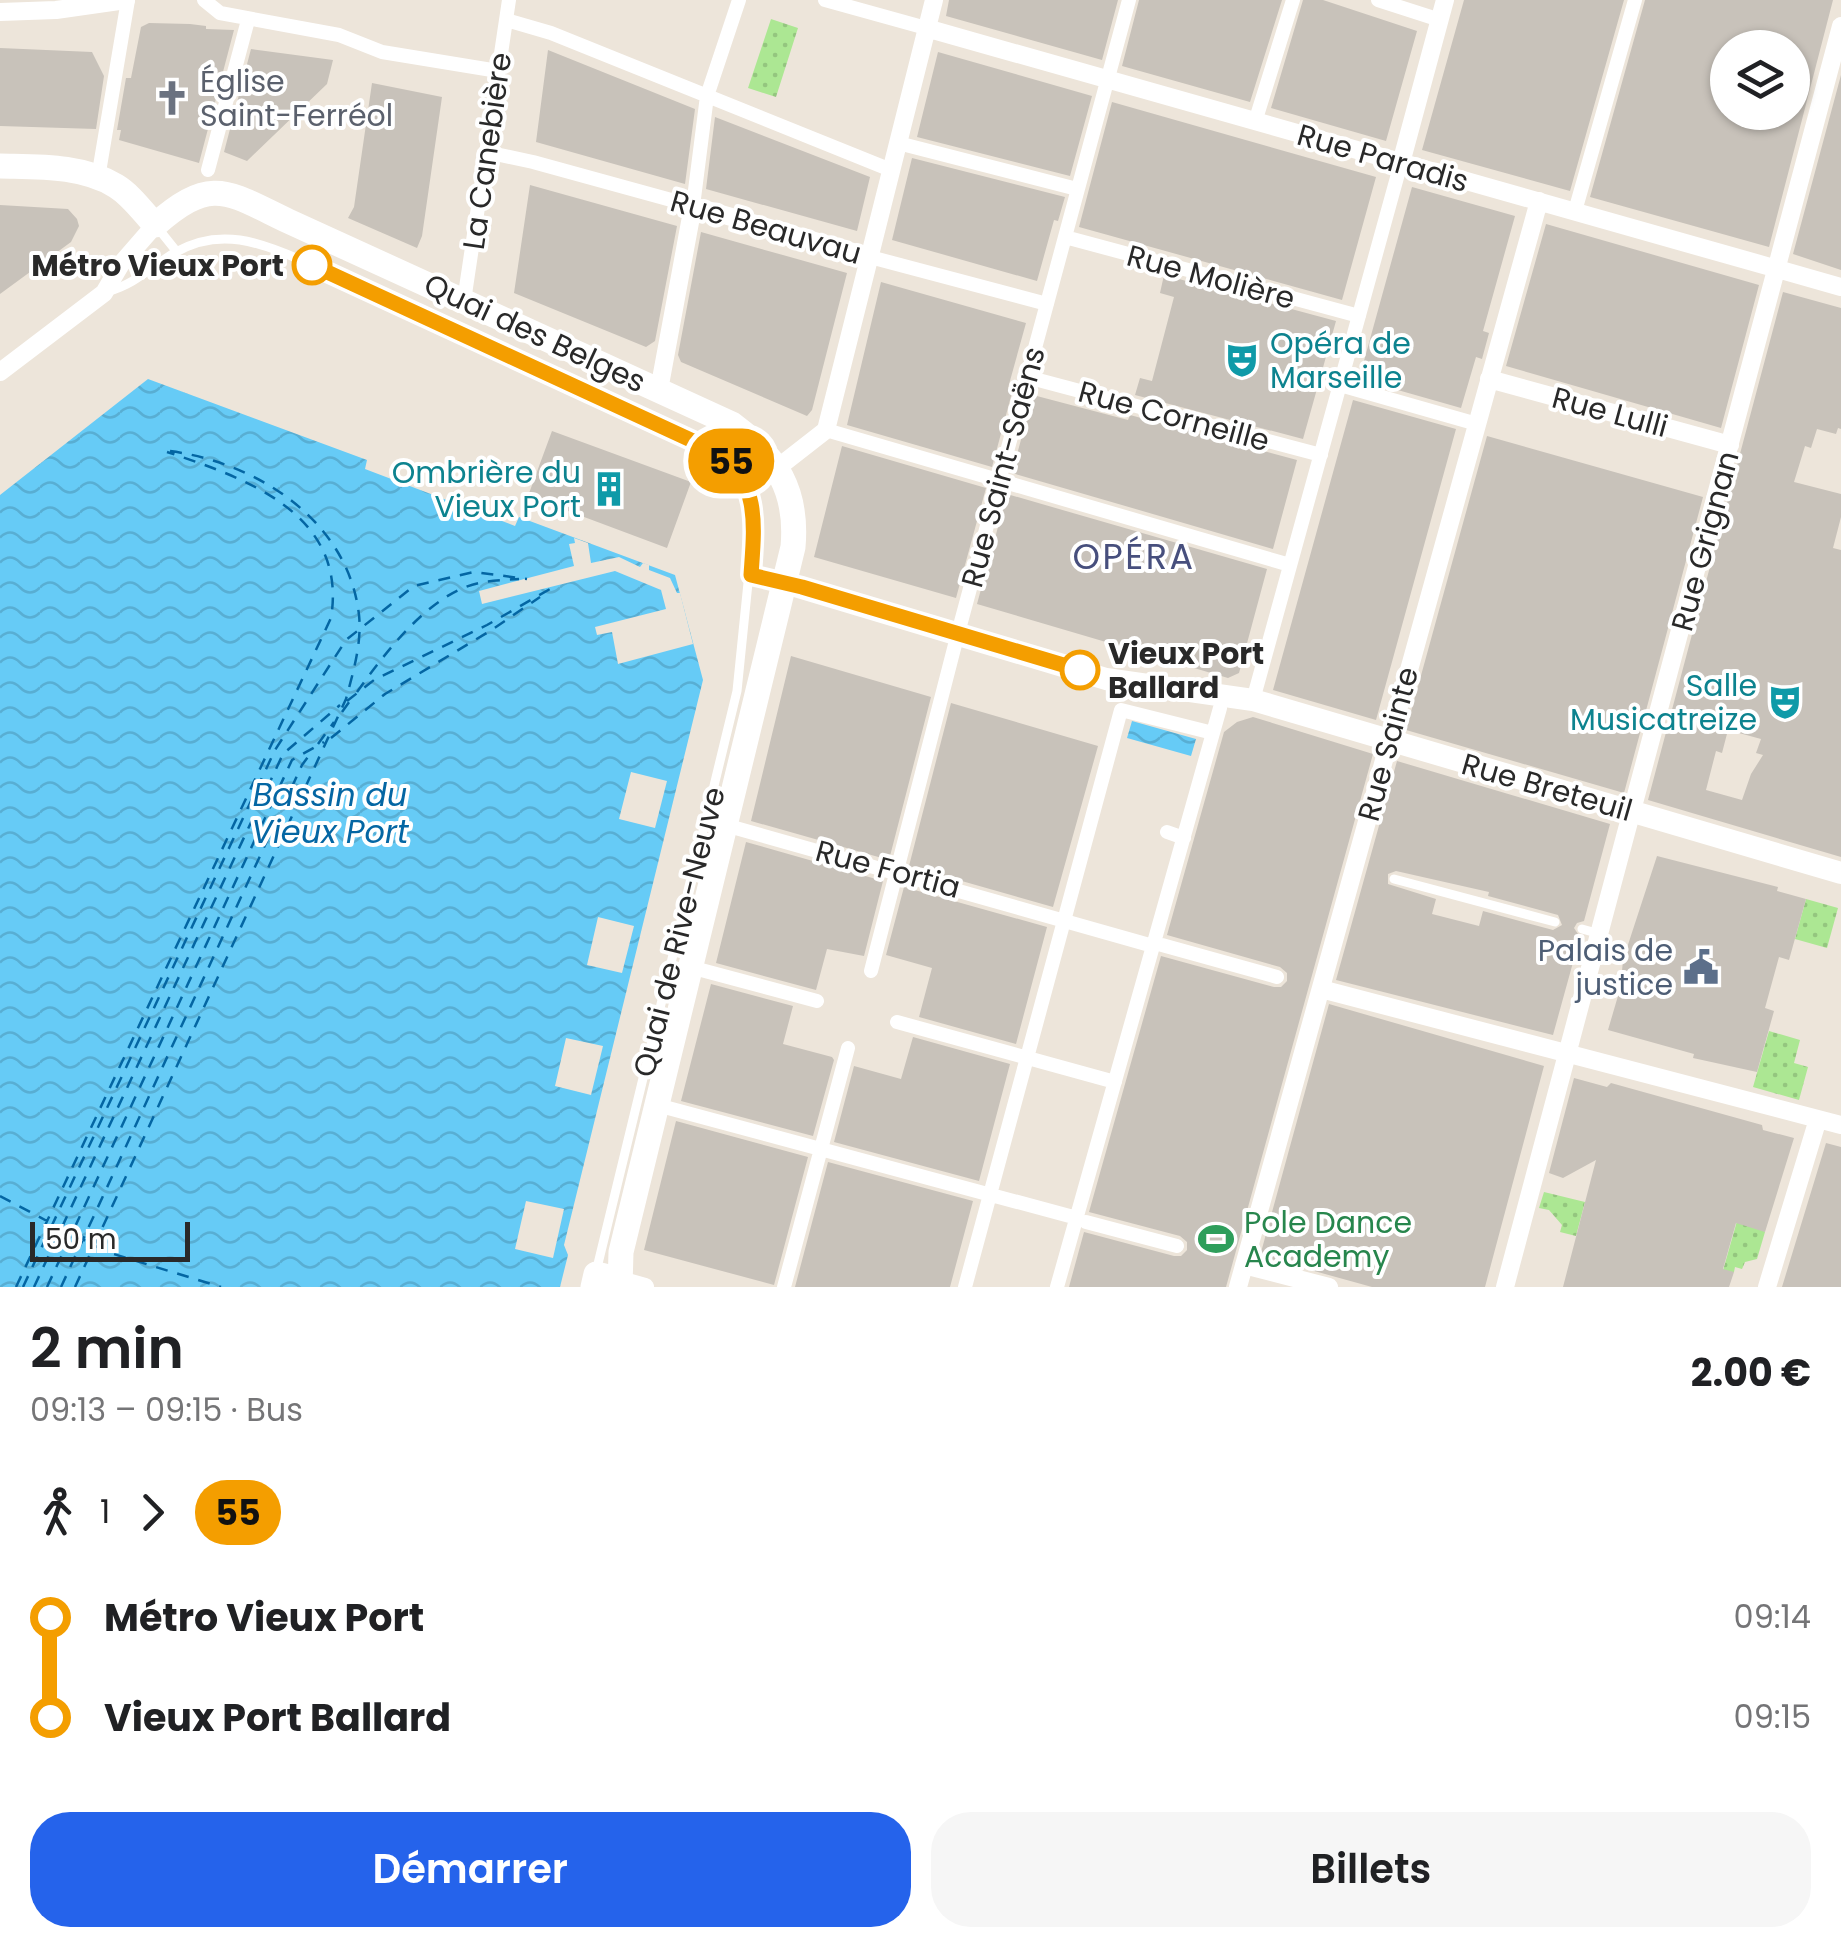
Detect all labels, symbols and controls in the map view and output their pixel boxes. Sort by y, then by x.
map controls [1710,30,1810,130]
button: layers [1710,30,1810,130]
street label: La Canebière [452,50,522,252]
place label: Église Saint-Ferréol [200,60,393,137]
church icon: Église Saint-Ferréol [153,79,191,117]
street label: Rue Paradis [1292,113,1474,203]
street label: Rue Beauvau [665,179,867,275]
street label: Rue Molière [1122,234,1300,320]
place label: Métro Vieux Port [31,244,284,287]
marker: Métro Vieux Port [293,246,331,284]
street label: Quai des Belges [417,263,653,403]
place label: Opéra de Marseille [1270,322,1411,399]
theatre icon: Opéra de Marseille [1223,341,1261,379]
street label: Rue Saint-Saëns [950,342,1056,592]
street label: Rue Corneille [1074,370,1274,462]
street label: Rue Lulli [1547,376,1673,448]
line badge: 55 [686,428,776,494]
text: 55 [708,437,754,486]
street label: Rue Grignan [1660,446,1750,636]
place label: Ombrière du Vieux Port [392,451,581,528]
building icon: Ombrière du Vieux Port [590,470,628,508]
district label: OPÉRA [1072,532,1196,581]
place label: Vieux Port Ballard [1108,632,1264,709]
marker: Vieux Port Ballard [1061,651,1099,689]
street label: Rue Sainte [1347,662,1429,826]
place label: Salle Musicatreize [1570,664,1757,741]
theatre icon: Salle Musicatreize [1766,683,1804,721]
street label: Rue Breteuil [1457,742,1637,832]
water label: Bassin du Vieux Port [251,772,410,854]
street label: Quai de Rive-Neuve [622,783,736,1081]
street label: Rue Fortia [811,829,965,909]
place label: Palais de justice [1538,929,1673,1006]
public building icon: Palais de justice [1682,948,1720,986]
place label: Pole Dance Academy [1244,1201,1412,1278]
scale bar [30,1217,190,1262]
text: 50 m [45,1220,116,1259]
sports icon: Pole Dance Academy [1197,1220,1235,1258]
text: 2 min [30,1310,184,1387]
text: 2.00 € [1691,1346,1811,1399]
text: 09:13 – 09:15 · Bus [30,1387,303,1432]
icon: walk [30,1485,85,1540]
icon: forward [125,1485,180,1540]
text: 55 [215,1488,261,1537]
text: 1 [100,1489,110,1534]
text: Métro Vieux Port [104,1591,424,1644]
text: 09:14 [1734,1594,1811,1639]
text: Vieux Port Ballard [104,1691,451,1744]
text: 09:15 [1734,1694,1811,1739]
button: Démarrer [30,1812,911,1927]
button: Billets [931,1812,1811,1927]

